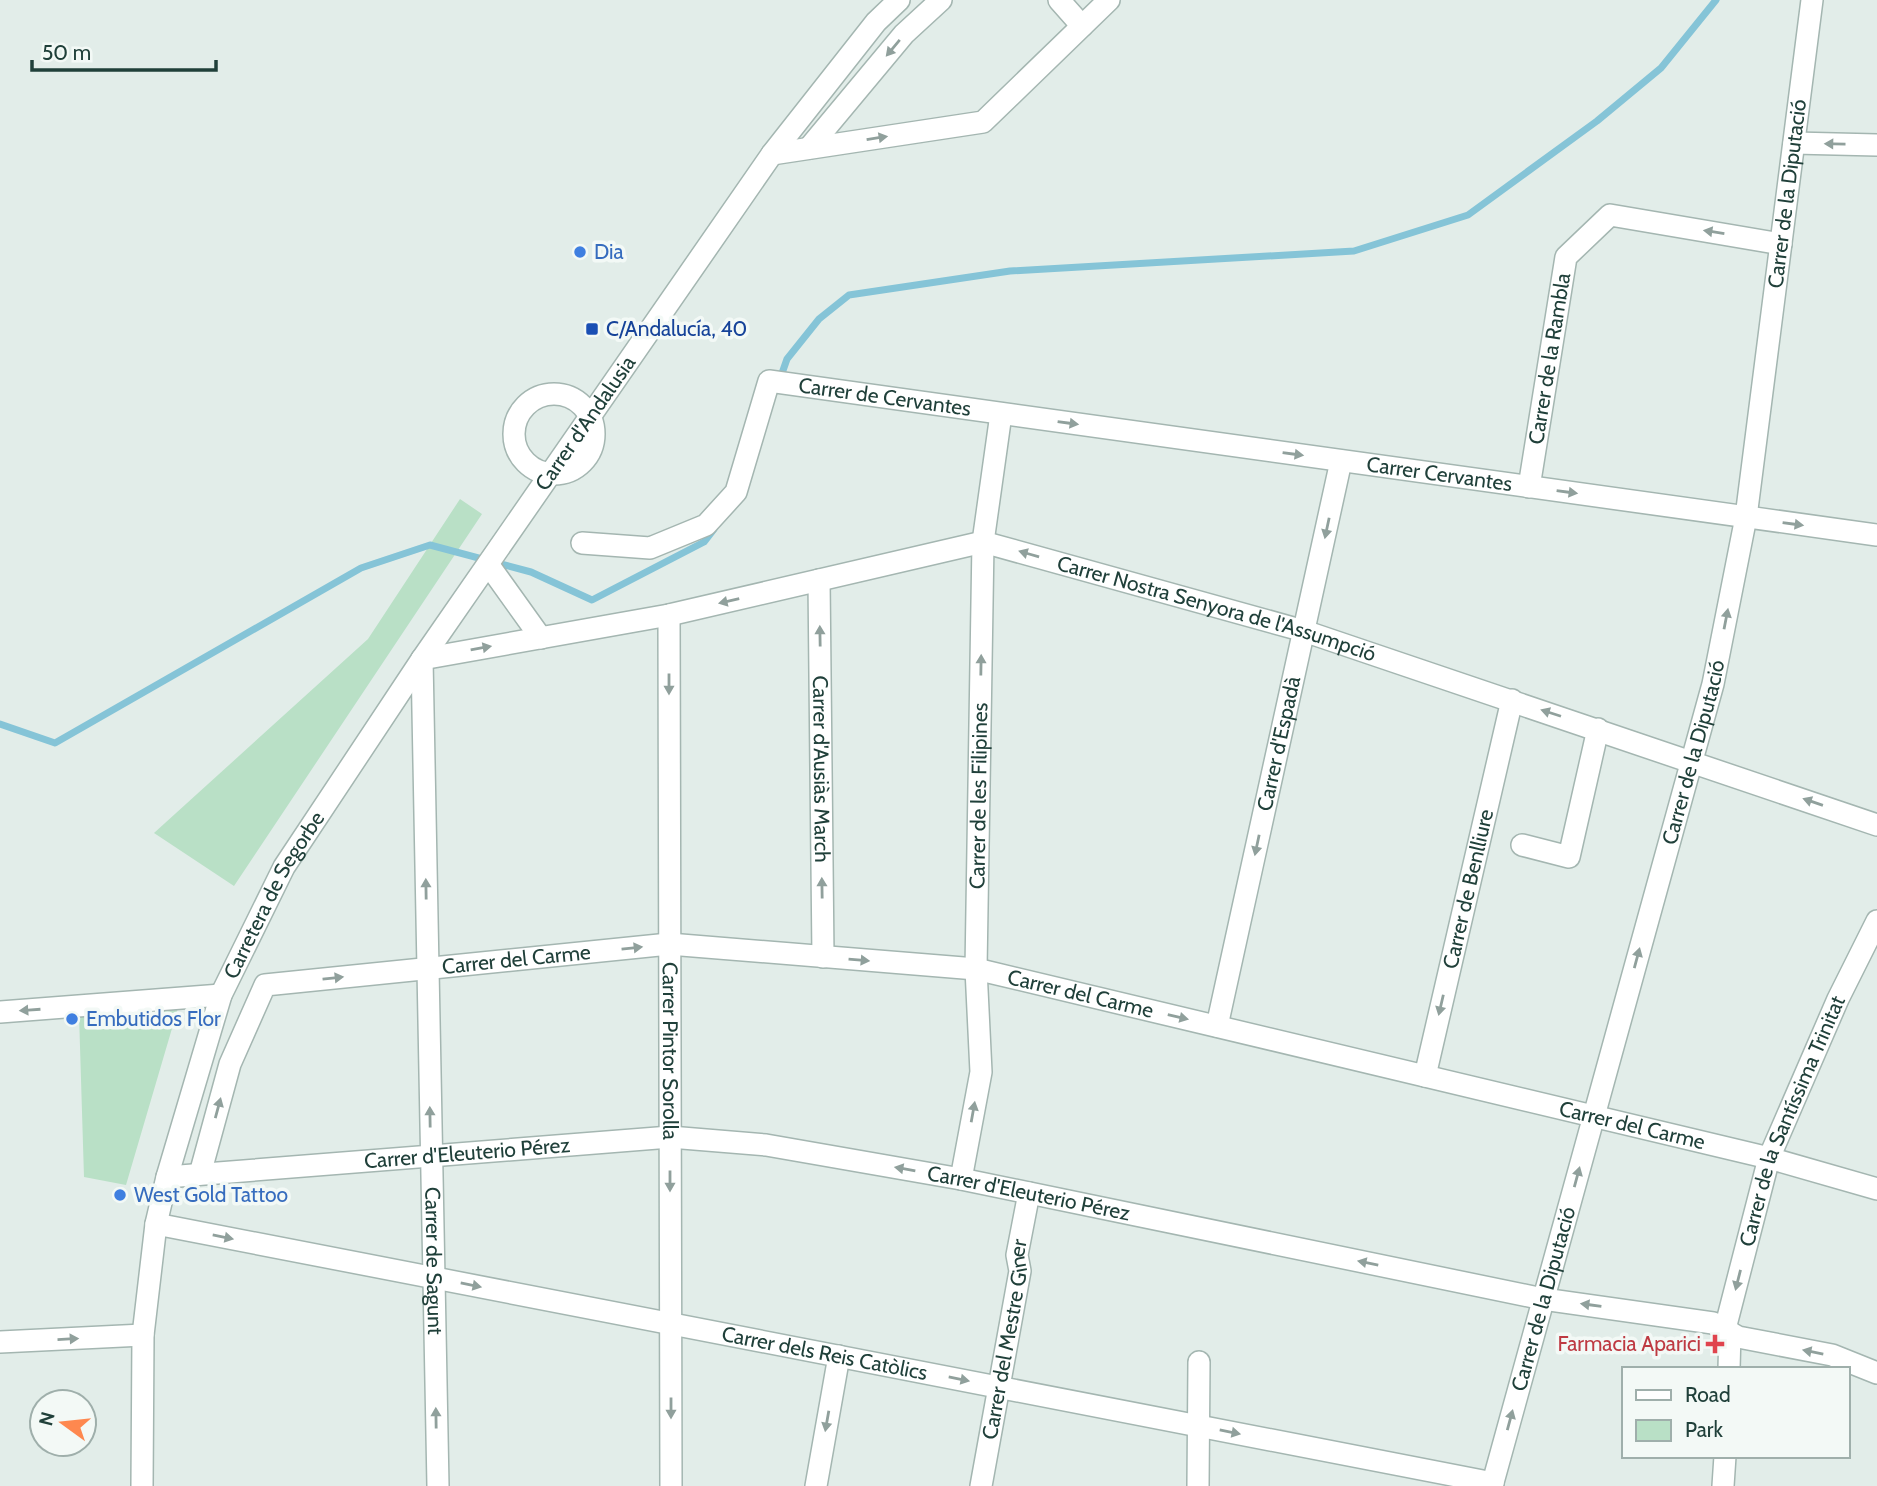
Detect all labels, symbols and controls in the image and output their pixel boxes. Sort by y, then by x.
scale bar [32,28,215,72]
one-way arrow [885,39,901,57]
text: 50 m [42,40,91,65]
street label: Carrer de la Diputació [1762,98,1811,290]
one-way arrow [866,132,888,143]
one-way arrow [1824,138,1846,149]
one-way arrow [1703,226,1725,237]
place label: Dia [594,239,624,264]
marker: Dia [572,244,588,260]
street label: Carrer de la Rambla [1523,271,1575,446]
place label: C/Andalucía, 40 [606,316,747,341]
marker: C/Andalucía, 40 [584,321,600,337]
street label: Carrer d'Andalusia [530,351,640,495]
street label: Carrer de Cervantes [797,372,973,421]
one-way arrow [1057,418,1079,429]
one-way arrow [1283,449,1305,460]
street label: Carrer Cervantes [1365,451,1514,496]
one-way arrow [1556,487,1578,498]
one-way arrow [1321,517,1332,539]
one-way arrow [1782,518,1804,529]
one-way arrow [1018,549,1039,559]
street label: Carrer Nostra Senyora de l'Assumpció [1054,550,1379,666]
one-way arrow [718,596,740,607]
one-way arrow [1720,608,1731,630]
one-way arrow [814,625,826,647]
one-way arrow [470,642,492,653]
one-way arrow [975,654,987,676]
street label: Carrer de la Diputació [1656,658,1729,847]
one-way arrow [663,673,675,695]
street label: Carrer d'Espadà [1252,674,1305,813]
street label: Carrer d'Ausiàs March [808,675,835,863]
street label: Carrer de les Filipines [964,702,992,889]
one-way arrow [1540,707,1561,718]
one-way arrow [1802,797,1823,808]
street label: Carretera de Segorbe [218,806,330,983]
street label: Carrer de Benlliure [1437,806,1498,971]
one-way arrow [1251,834,1262,856]
one-way arrow [816,877,828,899]
one-way arrow [420,878,432,900]
street label: Carrer del Carme [441,939,592,979]
one-way arrow [621,942,643,953]
one-way arrow [1633,947,1643,968]
one-way arrow [848,955,870,966]
street label: Carrer Pintor Sorolla [658,962,683,1140]
street label: Carrer del Carme [1005,964,1156,1023]
one-way arrow [322,972,344,983]
street label: Carrer de la Santíssima Trinitat [1734,992,1850,1249]
one-way arrow [1435,995,1446,1017]
one-way arrow [19,1005,41,1016]
place label: Embutidos Flor [86,1006,221,1031]
marker: Embutidos Flor [64,1011,80,1027]
one-way arrow [1167,1012,1189,1023]
street label: Carrer del Carme [1557,1095,1708,1154]
one-way arrow [214,1098,224,1119]
one-way arrow [968,1101,979,1123]
one-way arrow [425,1106,436,1128]
street label: Carrer d'Eleuterio Pérez [363,1132,571,1173]
street label: Carrer d'Eleuterio Pérez [925,1160,1133,1226]
one-way arrow [894,1164,916,1175]
one-way arrow [1572,1166,1583,1188]
one-way arrow [664,1170,676,1192]
place label: West Gold Tattoo [134,1182,288,1207]
marker: West Gold Tattoo [112,1187,128,1203]
street label: Carrer de Sagunt [420,1187,448,1335]
street label: Carrer de la Diputació [1506,1204,1580,1394]
one-way arrow [212,1232,234,1243]
street label: Carrer del Mestre Giner [977,1237,1032,1441]
one-way arrow [1357,1257,1379,1268]
one-way arrow [1732,1270,1742,1291]
one-way arrow [460,1280,482,1291]
one-way arrow [1580,1300,1602,1311]
street label: Carrer dels Reis Catòlics [720,1321,930,1385]
place label: Farmacia Aparici [1557,1331,1701,1356]
one-way arrow [57,1333,79,1344]
marker: Farmacia Aparici [1707,1336,1723,1352]
one-way arrow [1801,1346,1823,1357]
legend [1622,1367,1849,1458]
one-way arrow [948,1374,970,1385]
text: Road [1685,1382,1731,1407]
north arrow [28,1388,98,1458]
one-way arrow [665,1397,677,1419]
one-way arrow [431,1407,442,1429]
text: N [34,1409,60,1428]
one-way arrow [1505,1409,1516,1431]
one-way arrow [822,1410,833,1432]
text: Park [1685,1417,1723,1442]
one-way arrow [1219,1426,1241,1437]

